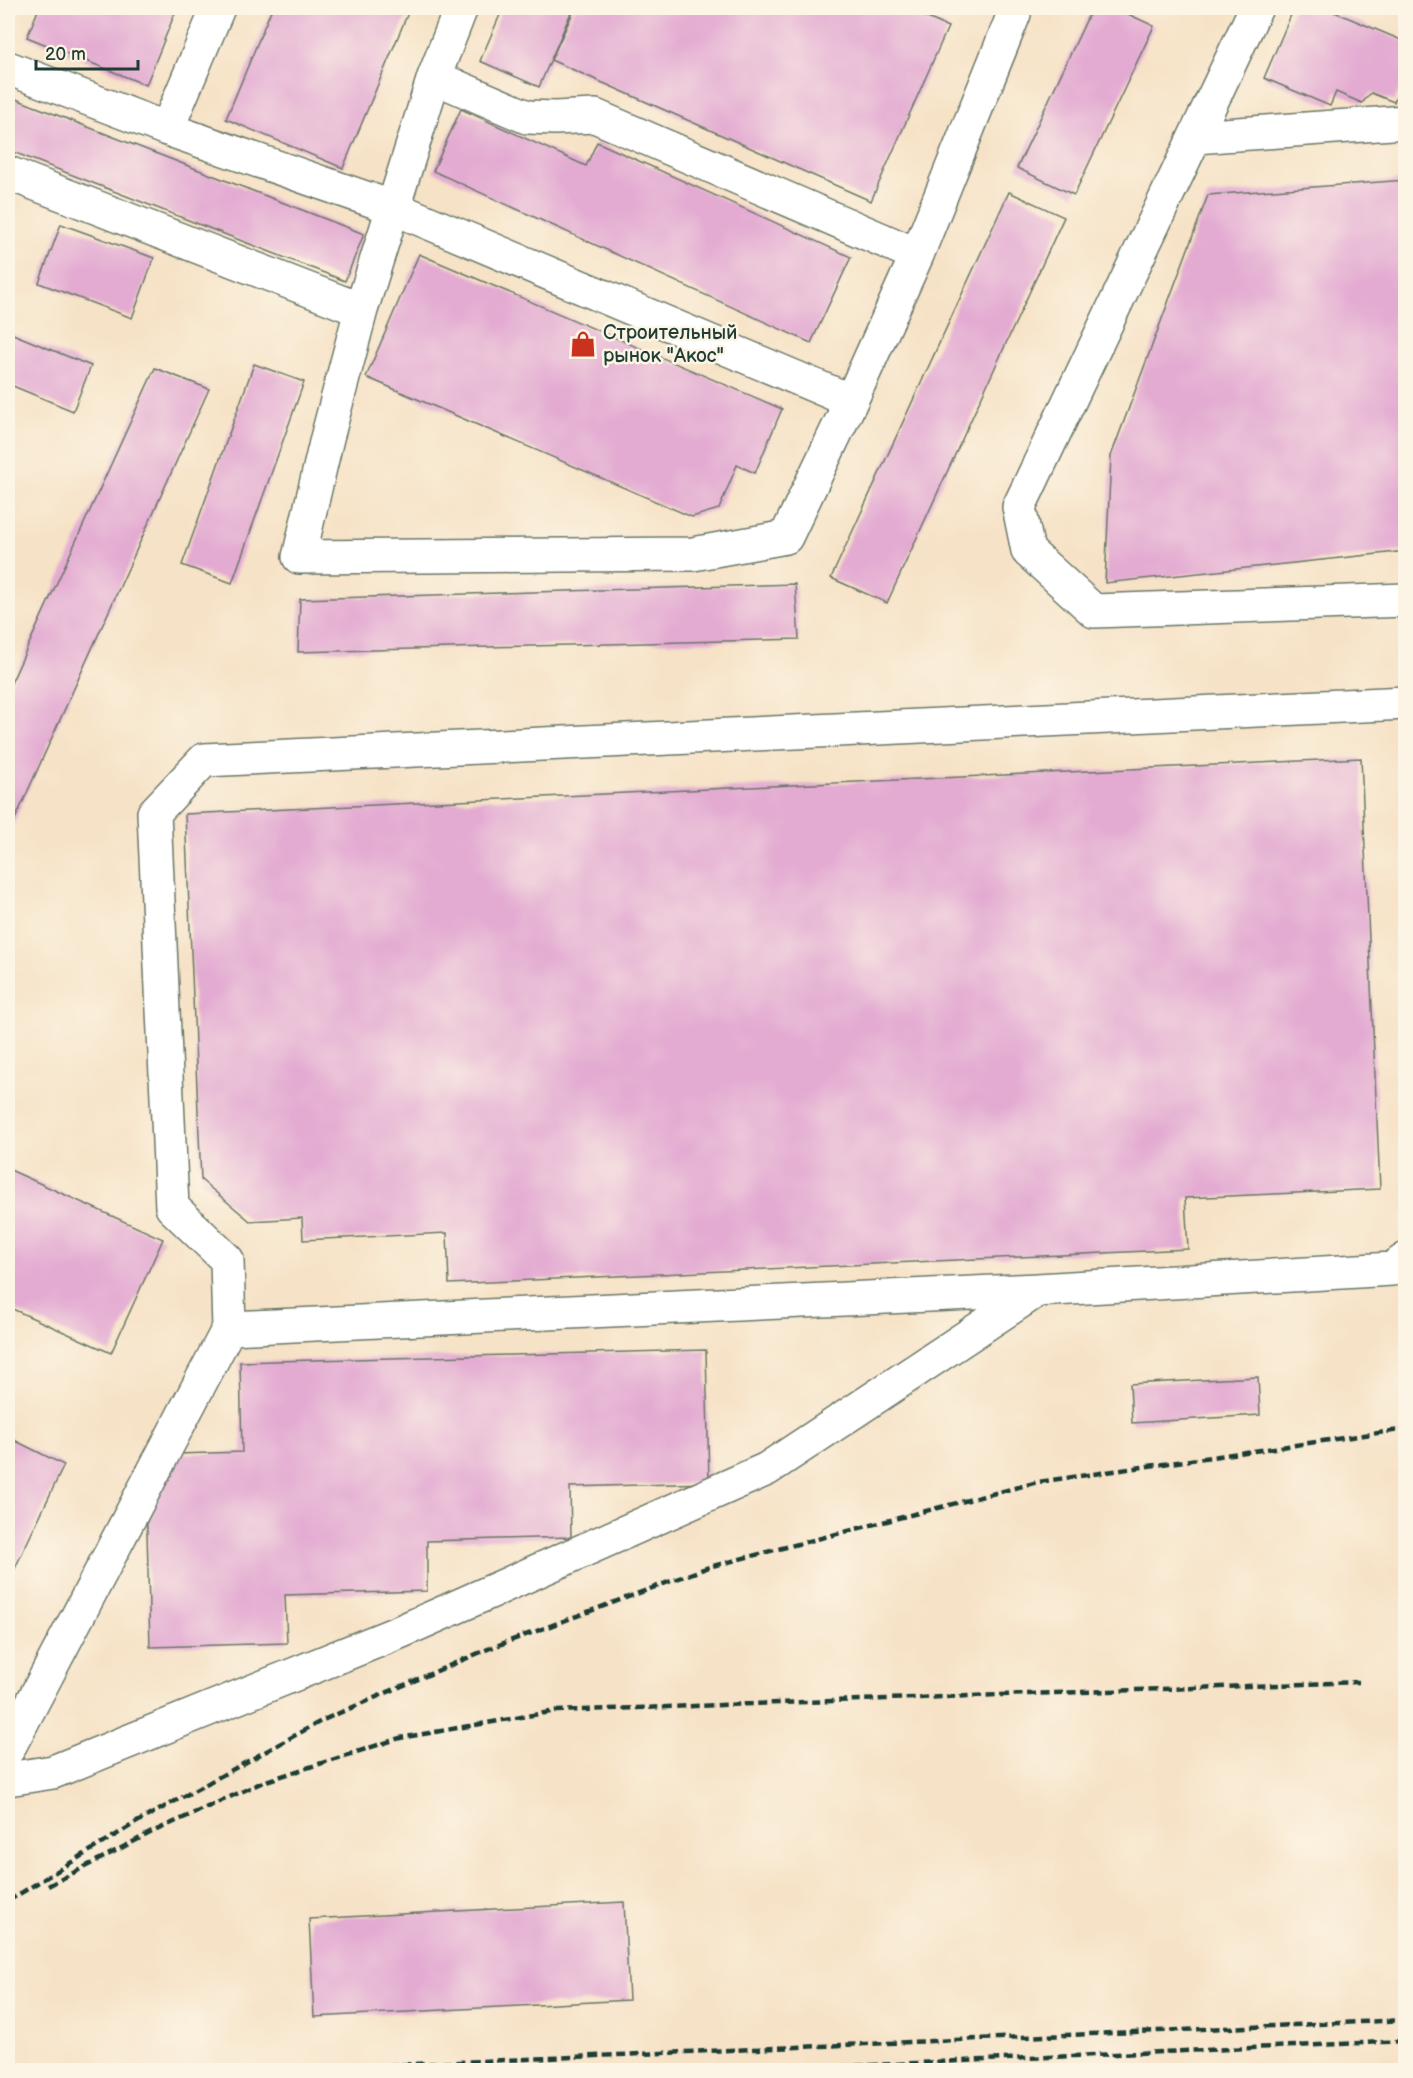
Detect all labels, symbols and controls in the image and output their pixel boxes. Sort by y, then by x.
scale bar [36,33,138,71]
text: 20 m [45,44,86,65]
place label: Строительный рынок "Акос" [603,321,738,368]
shop icon: Строительный рынок "Акос" [568,329,598,359]

